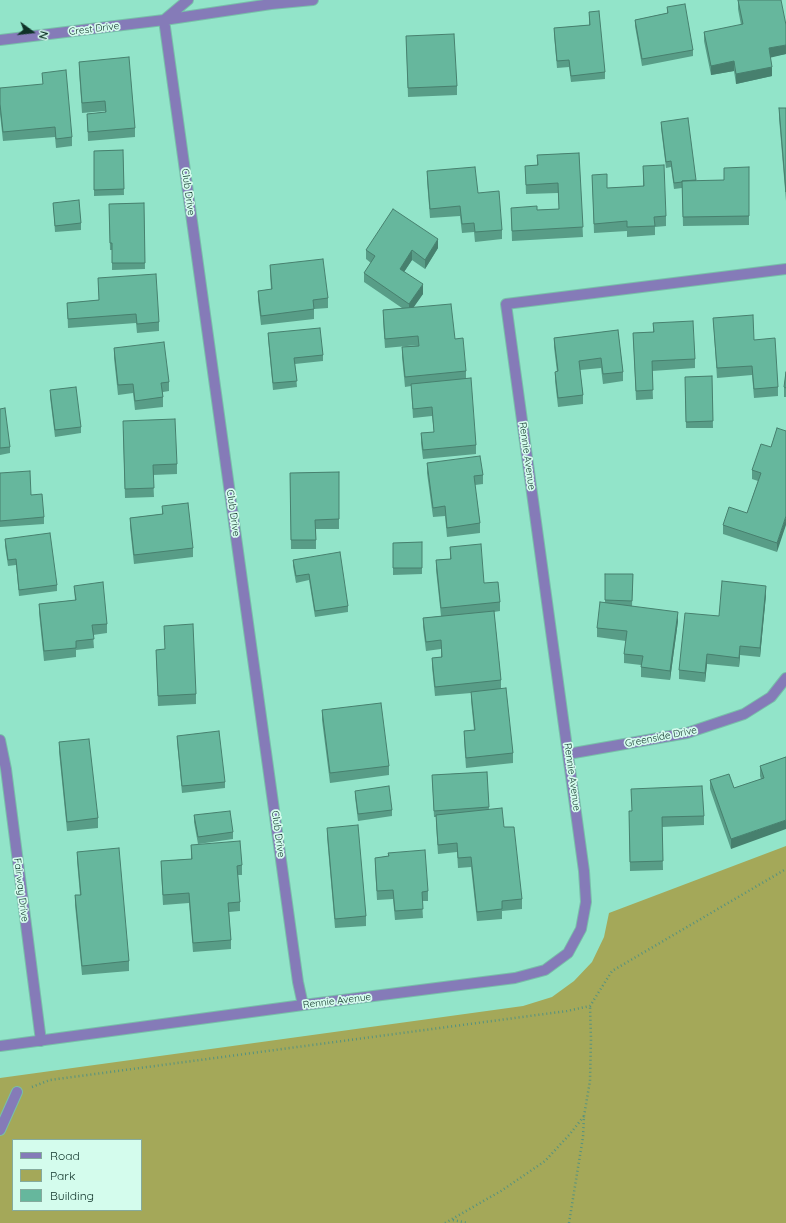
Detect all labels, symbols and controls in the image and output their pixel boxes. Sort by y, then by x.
north arrow [12,12,52,52]
street label: Crest Drive [68,20,120,38]
text: N [36,29,51,41]
street label: Club Drive [179,168,197,216]
street label: Rennie Avenue [516,421,538,491]
street label: Club Drive [224,489,242,537]
street label: Greenside Drive [624,724,698,750]
street label: Rennie Avenue [561,742,583,812]
street label: Club Drive [269,810,287,858]
street label: Fairway Drive [11,857,31,923]
street label: Rennie Avenue [302,991,372,1011]
legend [12,1139,142,1211]
text: Road [50,1148,80,1163]
text: Park [50,1168,75,1183]
text: Building [50,1188,94,1203]

